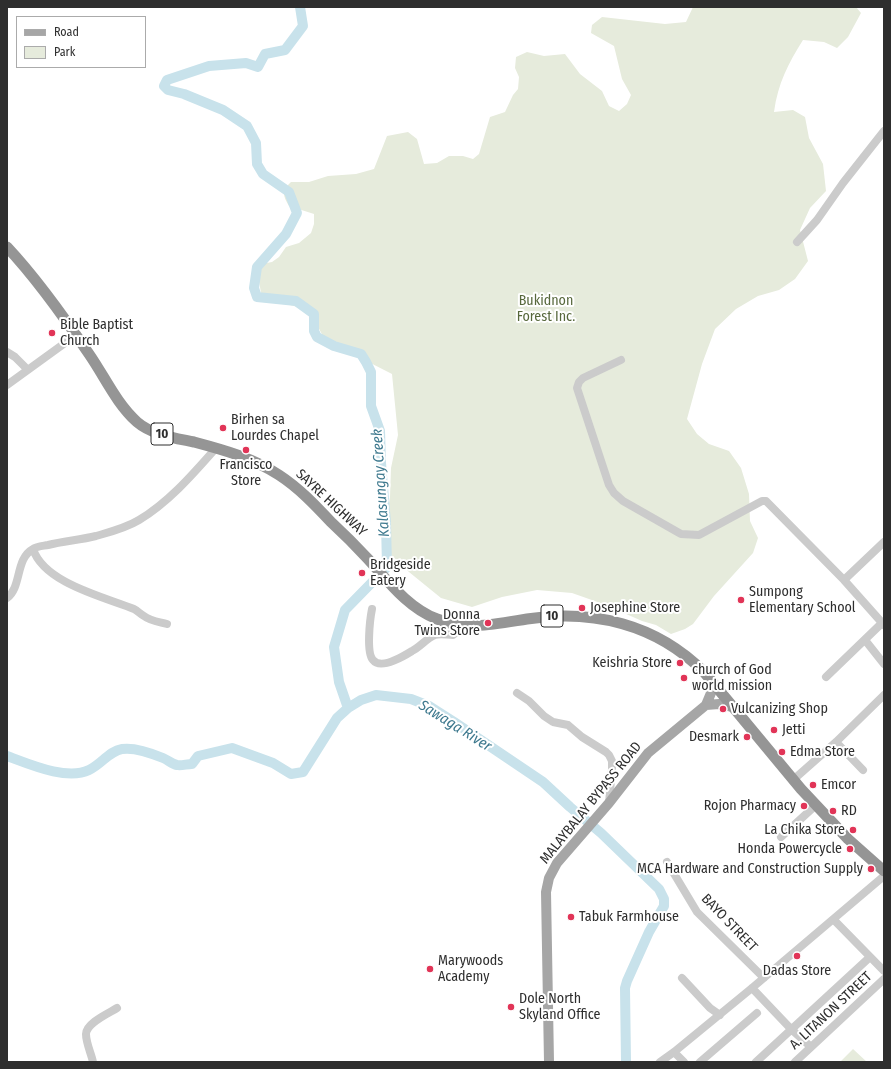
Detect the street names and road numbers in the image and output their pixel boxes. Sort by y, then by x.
road number: 10 [151,423,173,445]
street label: SAYRE HIGHWAY [292,466,370,540]
road number: 10 [541,605,563,627]
street label: MALAYBALAY BYPASS ROAD [537,739,645,867]
street label: BAYO STREET [698,891,760,955]
street label: A. LITANON STREET [786,969,876,1053]

